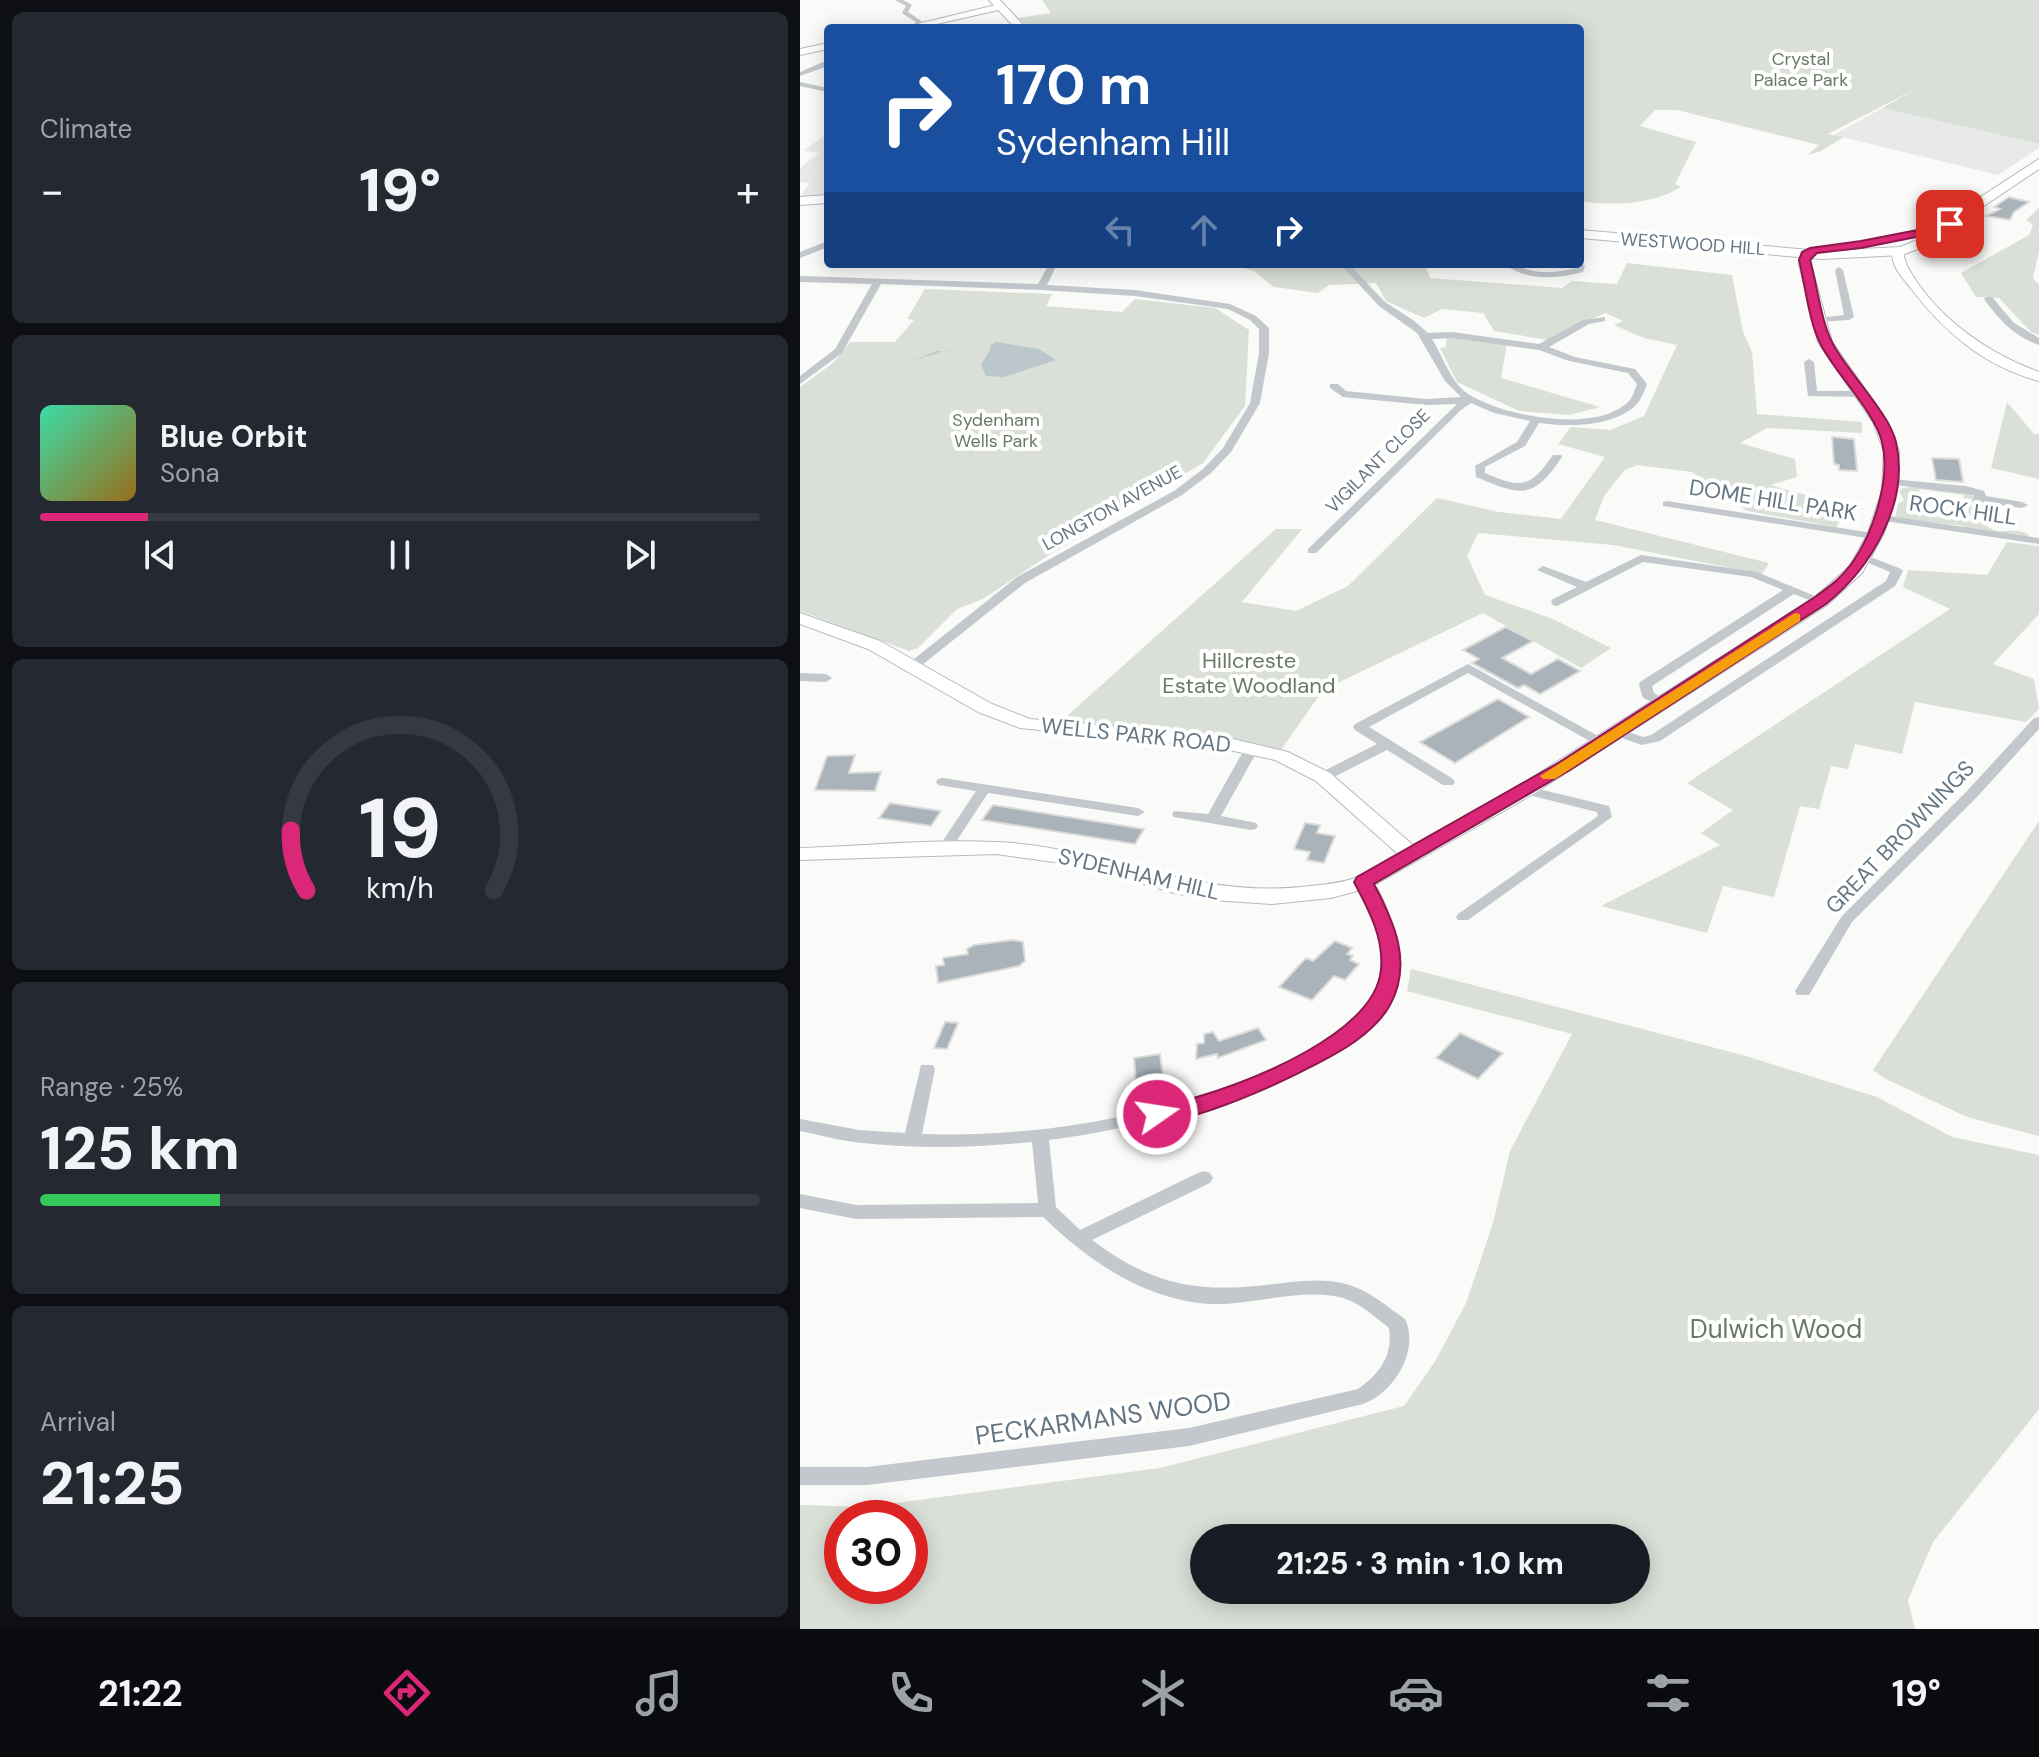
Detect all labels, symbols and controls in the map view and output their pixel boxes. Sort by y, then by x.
park label: Crystal Palace Park [1754,47,1848,92]
text: 170 m [996,48,1151,121]
icon: right [864,56,968,160]
text: Climate [40,112,132,146]
text: Sydenham Hill [996,119,1230,166]
text: 19° [359,151,441,230]
text: − [40,162,64,220]
text: + [736,162,760,220]
pin [1916,190,1984,258]
icon: arrive [1928,202,1972,246]
icon: left [1098,208,1142,252]
icon: ahead [1182,208,1226,252]
icon: right [1266,208,1310,252]
street label: WESTWOOD HILL [1620,227,1766,261]
street label: VIGILANT CLOSE [1320,403,1436,519]
park label: Sydenham Wells Park [952,408,1040,453]
text: Blue Orbit [160,417,307,456]
text: Sona [160,456,220,490]
street label: LONGTON AVENUE [1038,460,1186,556]
street label: DOME HILL PARK [1687,472,1859,528]
street label: ROCK HILL [1908,488,2018,532]
icon: previous [138,533,182,577]
icon: pause [378,533,422,577]
icon: next [618,533,662,577]
park label: Hillcreste Estate Woodland [1162,646,1336,700]
street label: WELLS PARK ROAD [1040,711,1232,759]
street label: GREAT BROWNINGS [1819,754,1981,920]
text: 19 [358,773,442,882]
street label: SYDENHAM HILL [1055,841,1223,907]
text: km/h [366,870,434,907]
text: Range · 25% [40,1070,183,1104]
position arrow [1115,1072,1199,1156]
text: 125 km [40,1109,240,1188]
park label: Dulwich Wood [1690,1312,1862,1346]
street label: PECKARMANS WOOD [973,1383,1233,1453]
text: Arrival [40,1405,116,1439]
text: 21:25 [40,1444,184,1523]
speed limit sign: 30 [824,1500,928,1604]
text: 21:25 · 3 min · 1.0 km [1276,1544,1564,1583]
icon: directions [379,1665,435,1721]
icon: music [631,1665,687,1721]
icon: phone [883,1665,939,1721]
icon: climate [1135,1665,1191,1721]
icon: car [1388,1665,1444,1721]
icon: filters [1640,1665,1696,1721]
text: 21:22 [98,1670,183,1717]
text: 19° [1892,1670,1941,1717]

